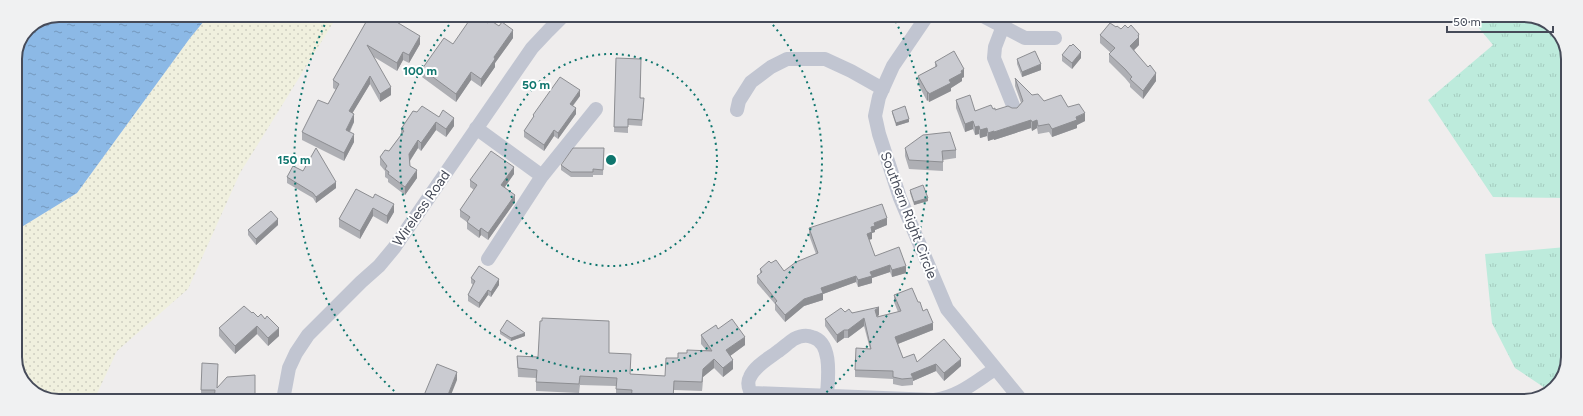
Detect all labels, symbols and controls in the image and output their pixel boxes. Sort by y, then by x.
scale bar [1447,8,1553,34]
text: 50 m [1453,15,1481,29]
text: 100 m [403,64,437,78]
text: 50 m [522,78,550,92]
street label: Southern Right Circle [877,149,941,281]
text: 150 m [277,153,311,167]
centre of rings [604,153,618,167]
street label: Wireless Road [389,167,454,249]

